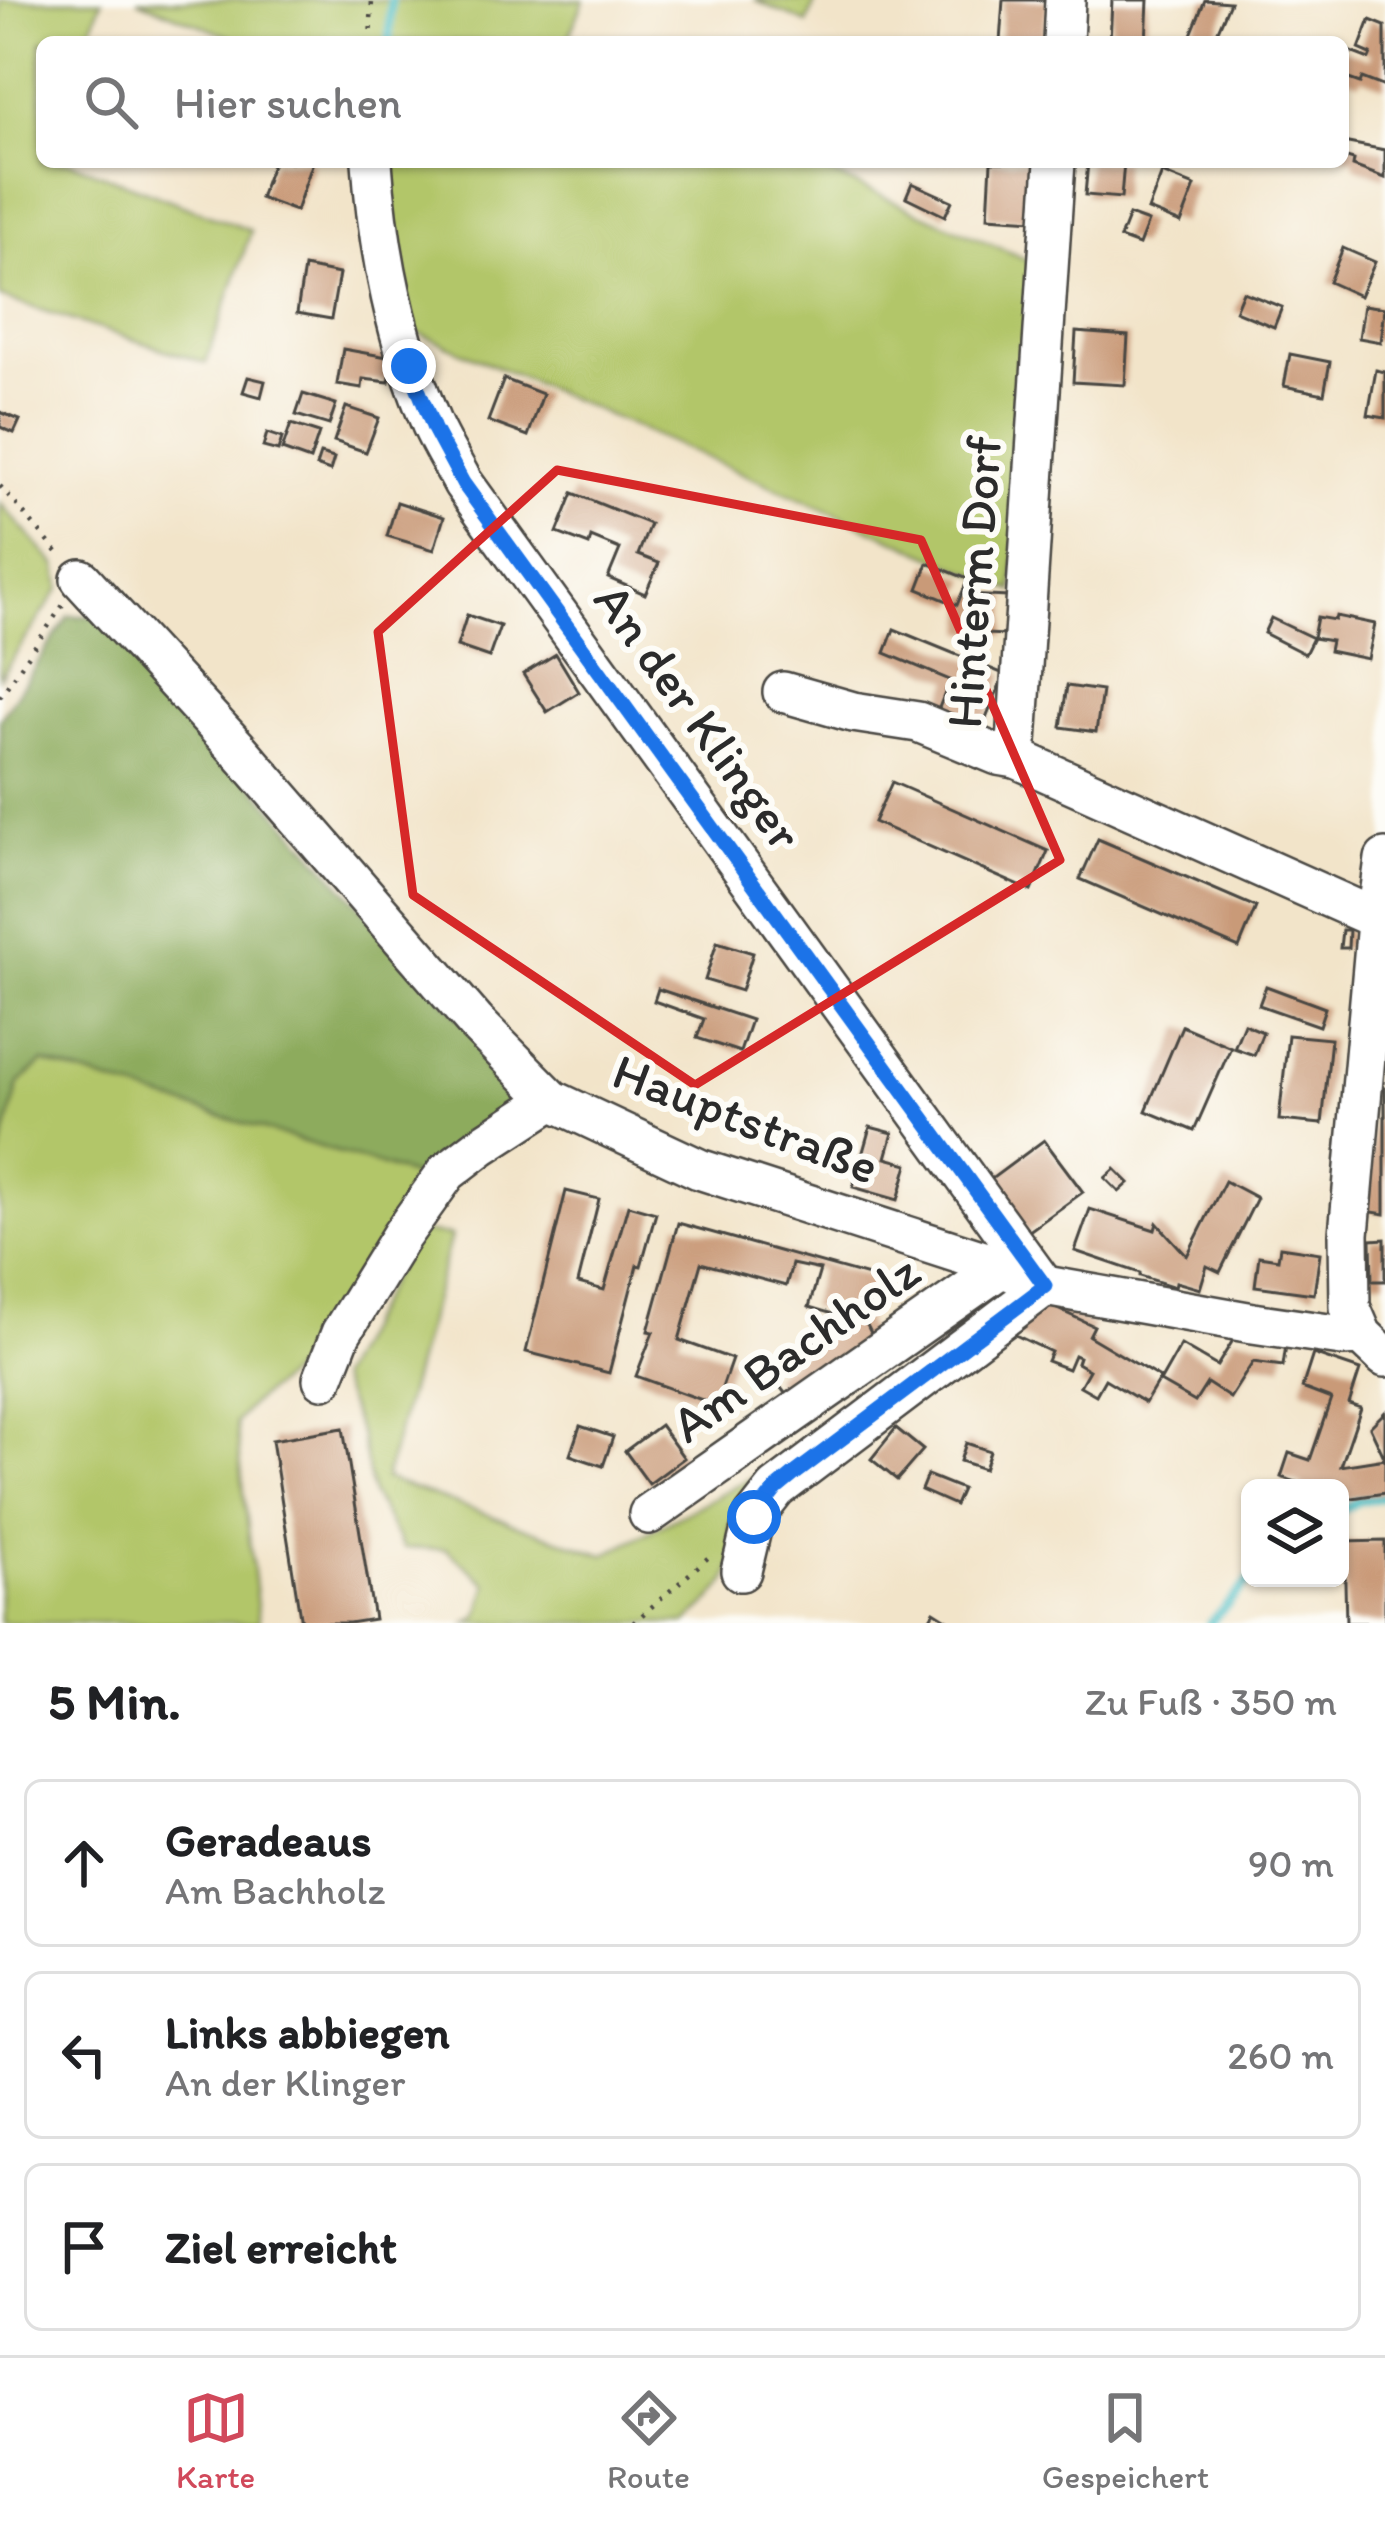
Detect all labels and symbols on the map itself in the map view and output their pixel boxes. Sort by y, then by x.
route end [382,339,436,393]
street label: Hinterm Dorf [933,433,1014,730]
street label: An der Klinger [581,571,816,861]
street label: Hauptstraße [605,1040,887,1197]
street label: Am Bachholz [660,1240,931,1455]
route start [727,1490,781,1544]

